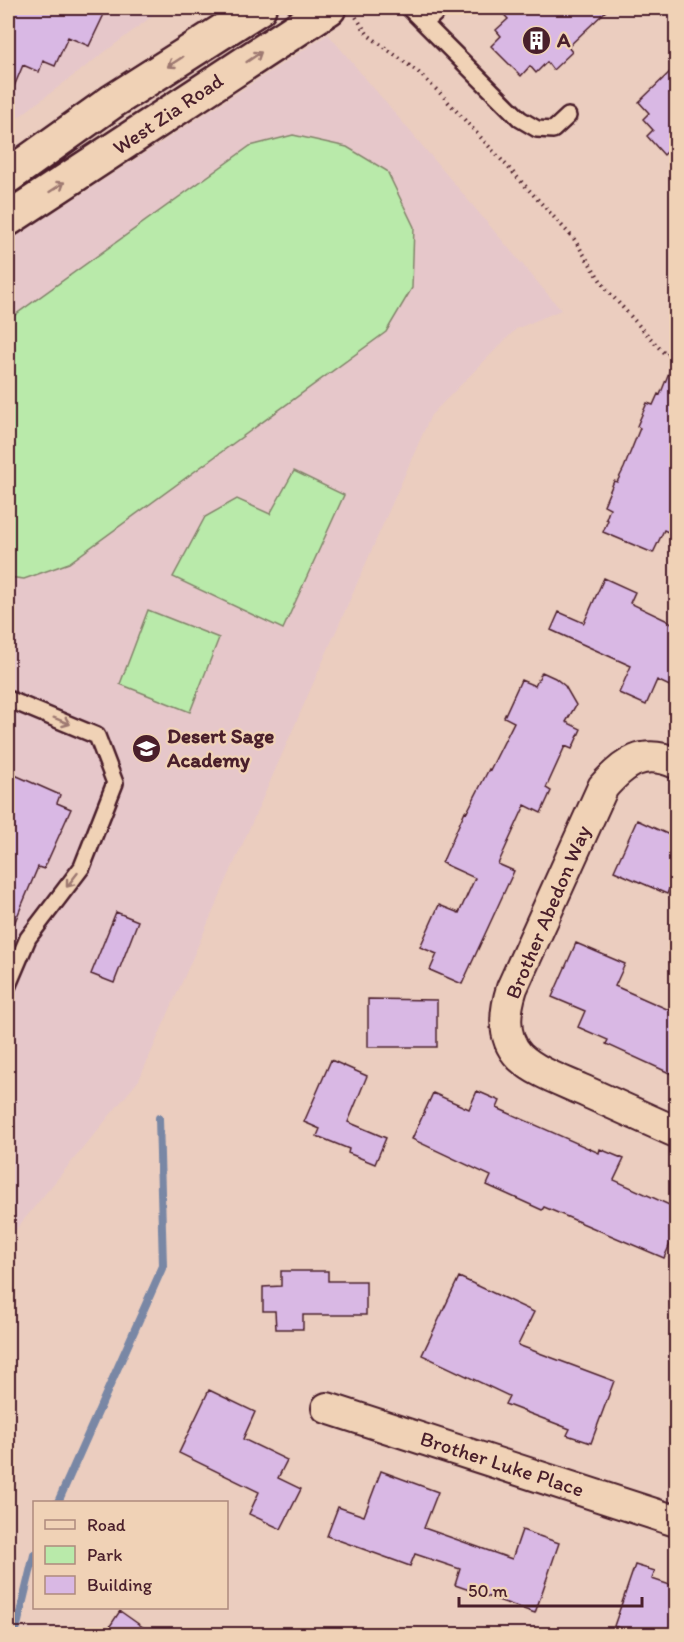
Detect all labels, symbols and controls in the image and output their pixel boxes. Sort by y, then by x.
building icon: A [520,24,552,56]
place label: A [556,27,571,52]
one-way arrow [246,50,263,63]
one-way arrow [167,56,183,68]
street label: West Zia Road [108,67,228,160]
one-way arrow [48,181,65,194]
one-way arrow [52,716,70,727]
place label: Desert Sage Academy [166,723,274,773]
school or university icon: Desert Sage Academy [130,732,162,764]
street label: Brother Abedon Way [500,821,595,1002]
one-way arrow [66,872,79,888]
street label: Brother Luke Place [417,1425,587,1502]
legend [33,1501,228,1609]
text: Road [87,1514,126,1536]
text: Park [87,1544,122,1566]
scale bar [459,1570,642,1608]
text: Building [87,1574,153,1596]
text: 50 m [468,1580,508,1602]

